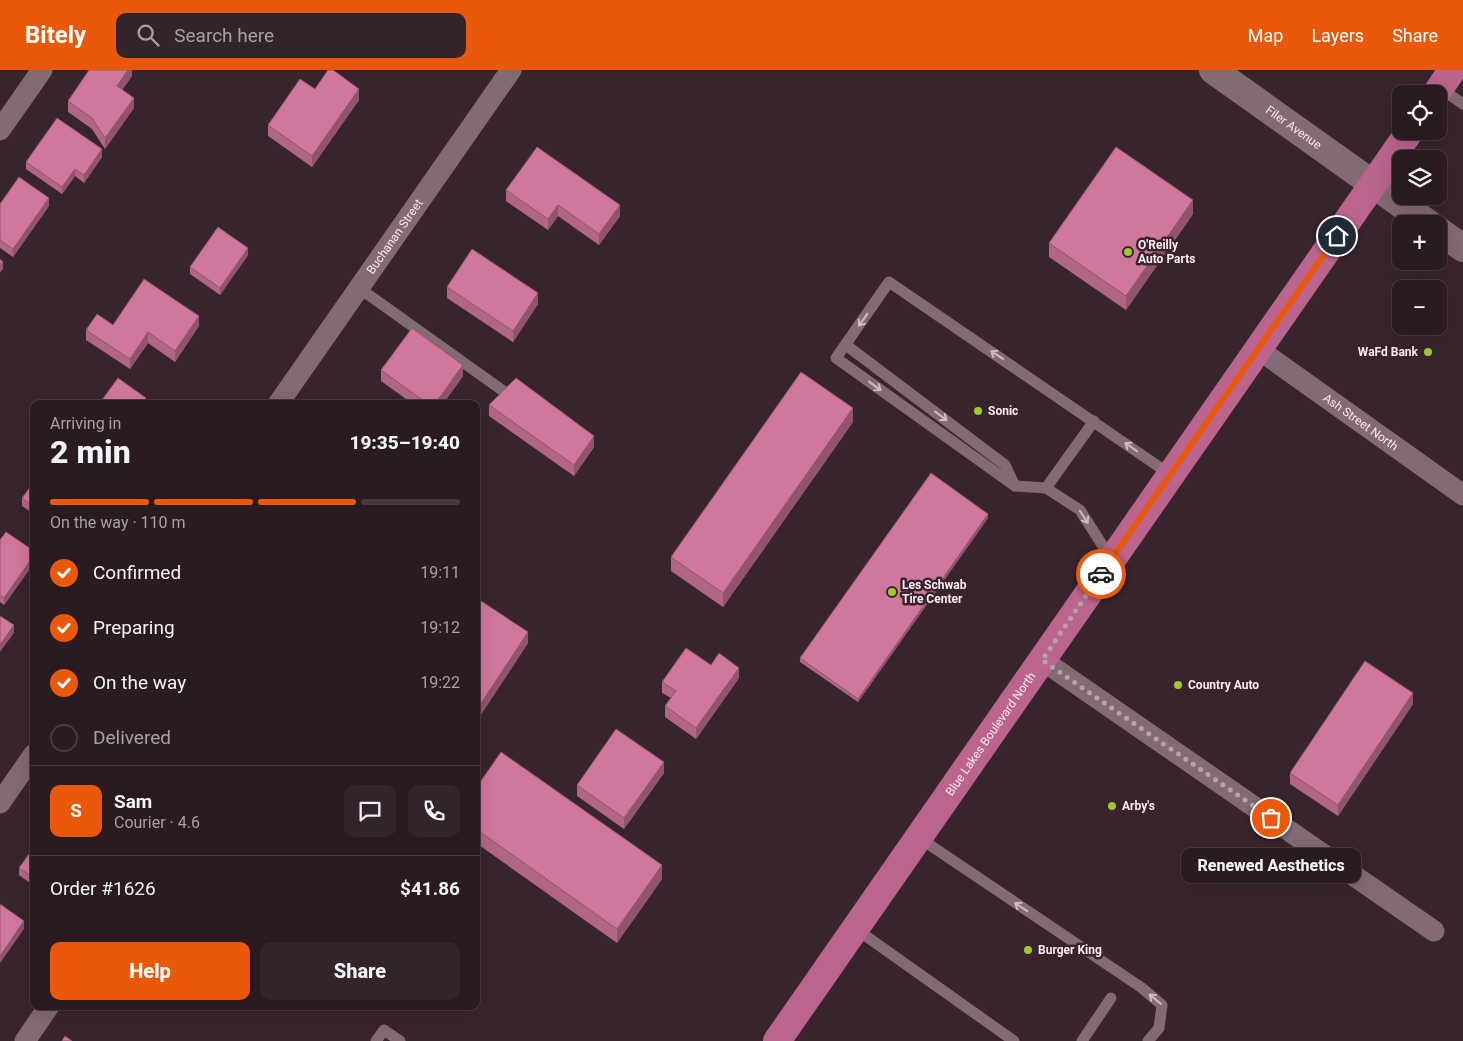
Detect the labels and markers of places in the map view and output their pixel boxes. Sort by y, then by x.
pin [1316,215,1358,257]
place label: O'Reilly Auto Parts [1138,238,1195,266]
marker: O'Reilly Auto Parts [1122,246,1134,258]
place label: WaFd Bank [1358,345,1419,359]
marker: WaFd Bank [1422,346,1434,358]
place label: Sonic [988,404,1018,418]
marker: Sonic [972,405,984,417]
place label: Les Schwab Tire Center [902,578,967,606]
marker: Les Schwab Tire Center [886,586,898,598]
place label: Country Auto [1188,678,1259,692]
marker: Country Auto [1172,679,1184,691]
pin [1250,797,1292,839]
place label: Arby's [1122,799,1155,813]
marker: Arby's [1106,800,1118,812]
callout: Renewed Aesthetics [1181,848,1361,883]
place label: Burger King [1038,943,1102,957]
marker: Burger King [1022,944,1034,956]

